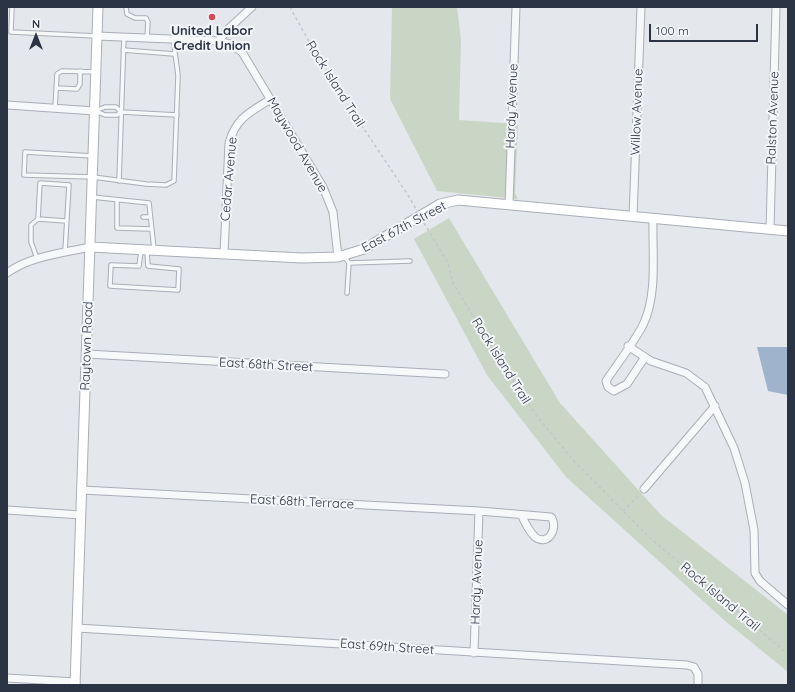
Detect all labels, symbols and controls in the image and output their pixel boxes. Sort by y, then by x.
marker: United Labor Credit Union [207,12,217,22]
north arrow [16,16,56,56]
scale bar [651,16,760,42]
text: N [32,17,40,31]
place label: United Labor Credit Union [171,23,253,54]
text: 100 m [656,23,689,38]
street label: Rock Island Trail [302,38,368,130]
street label: Hardy Avenue [503,63,521,149]
street label: Willow Avenue [628,68,646,156]
street label: Ralston Avenue [764,71,782,165]
street label: Maywood Avenue [263,95,331,195]
street label: Cedar Avenue [218,136,240,222]
street label: East 67th Street [359,198,449,256]
street label: Raytown Road [78,301,96,391]
street label: Rock Island Trail [468,315,534,407]
street label: East 68th Street [219,355,313,375]
street label: East 68th Terrace [250,491,354,513]
street label: Hardy Avenue [468,539,486,625]
street label: Rock Island Trail [677,559,763,635]
street label: East 69th Street [339,636,435,658]

